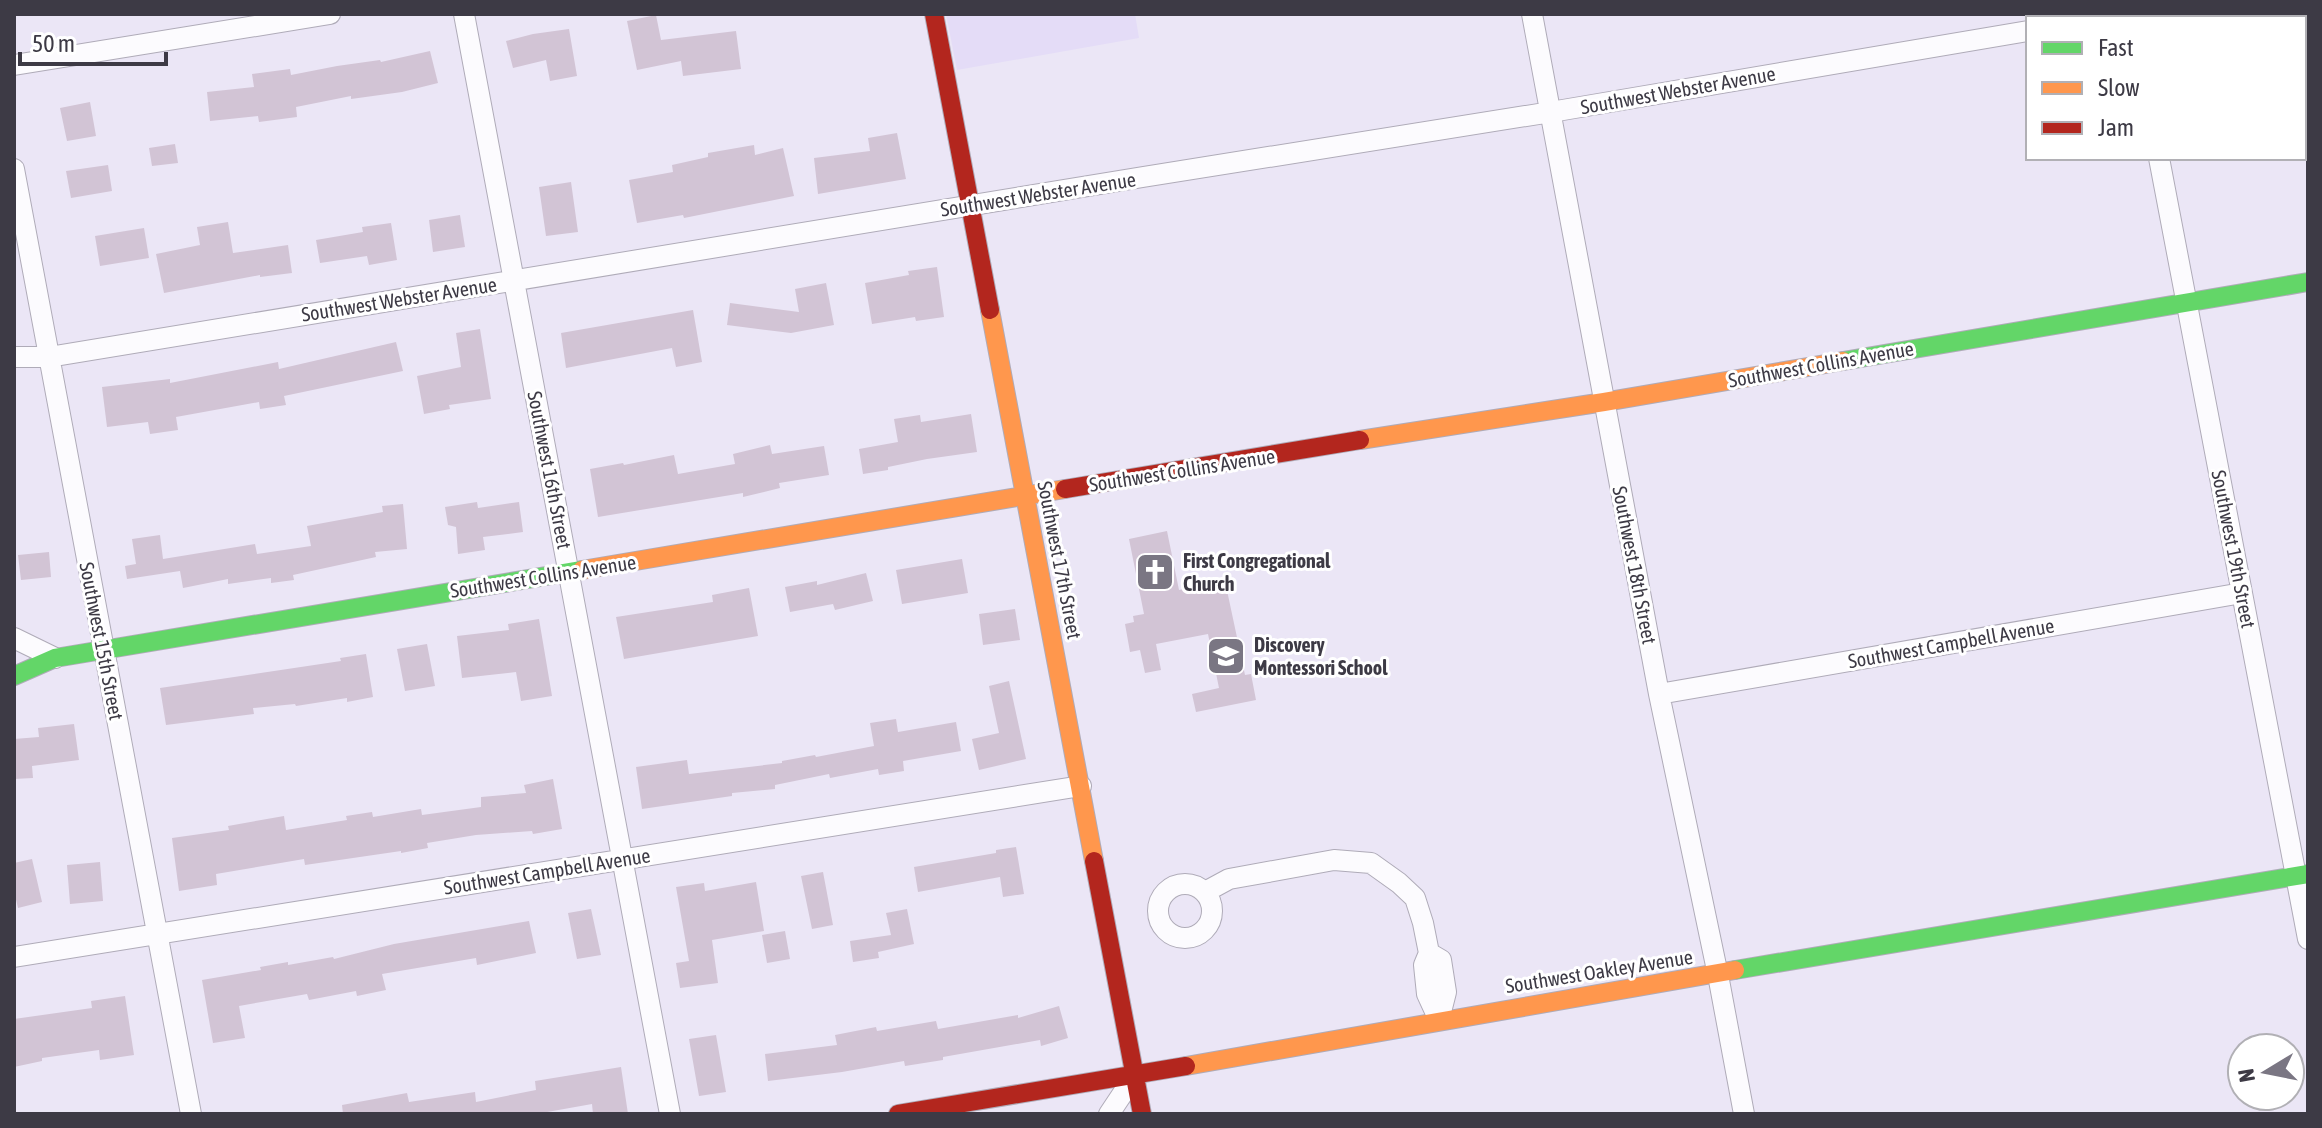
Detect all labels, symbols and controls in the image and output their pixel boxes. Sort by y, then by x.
scale bar [20,16,166,66]
legend [2026,16,2306,160]
text: 50 m [32,30,75,57]
text: Fast [2098,34,2134,61]
street label: Southwest Webster Avenue [1579,62,1777,118]
text: Slow [2098,74,2140,101]
text: Jam [2098,114,2134,141]
street label: Southwest Webster Avenue [939,167,1137,221]
street label: Southwest Webster Avenue [300,272,498,326]
street label: Southwest Collins Avenue [1727,336,1915,392]
street label: Southwest 16th Street [523,389,577,551]
street label: Southwest Collins Avenue [1087,444,1277,496]
street label: Southwest 19th Street [2207,468,2261,630]
street label: Southwest 17th Street [1033,479,1087,641]
street label: Southwest 18th Street [1608,484,1662,646]
place label: First Congregational Church [1183,549,1331,595]
street label: Southwest Collins Avenue [448,550,638,602]
church icon: First Congregational Church [1134,551,1176,593]
street label: Southwest 15th Street [75,560,129,722]
street label: Southwest Campbell Avenue [1846,614,2056,672]
place label: Discovery Montessori School [1254,633,1388,679]
school or university icon: Discovery Montessori School [1205,635,1247,677]
street label: Southwest Campbell Avenue [442,843,652,899]
street label: Southwest Oakley Avenue [1504,945,1694,997]
north arrow [2226,1032,2306,1112]
text: N [2232,1067,2260,1084]

